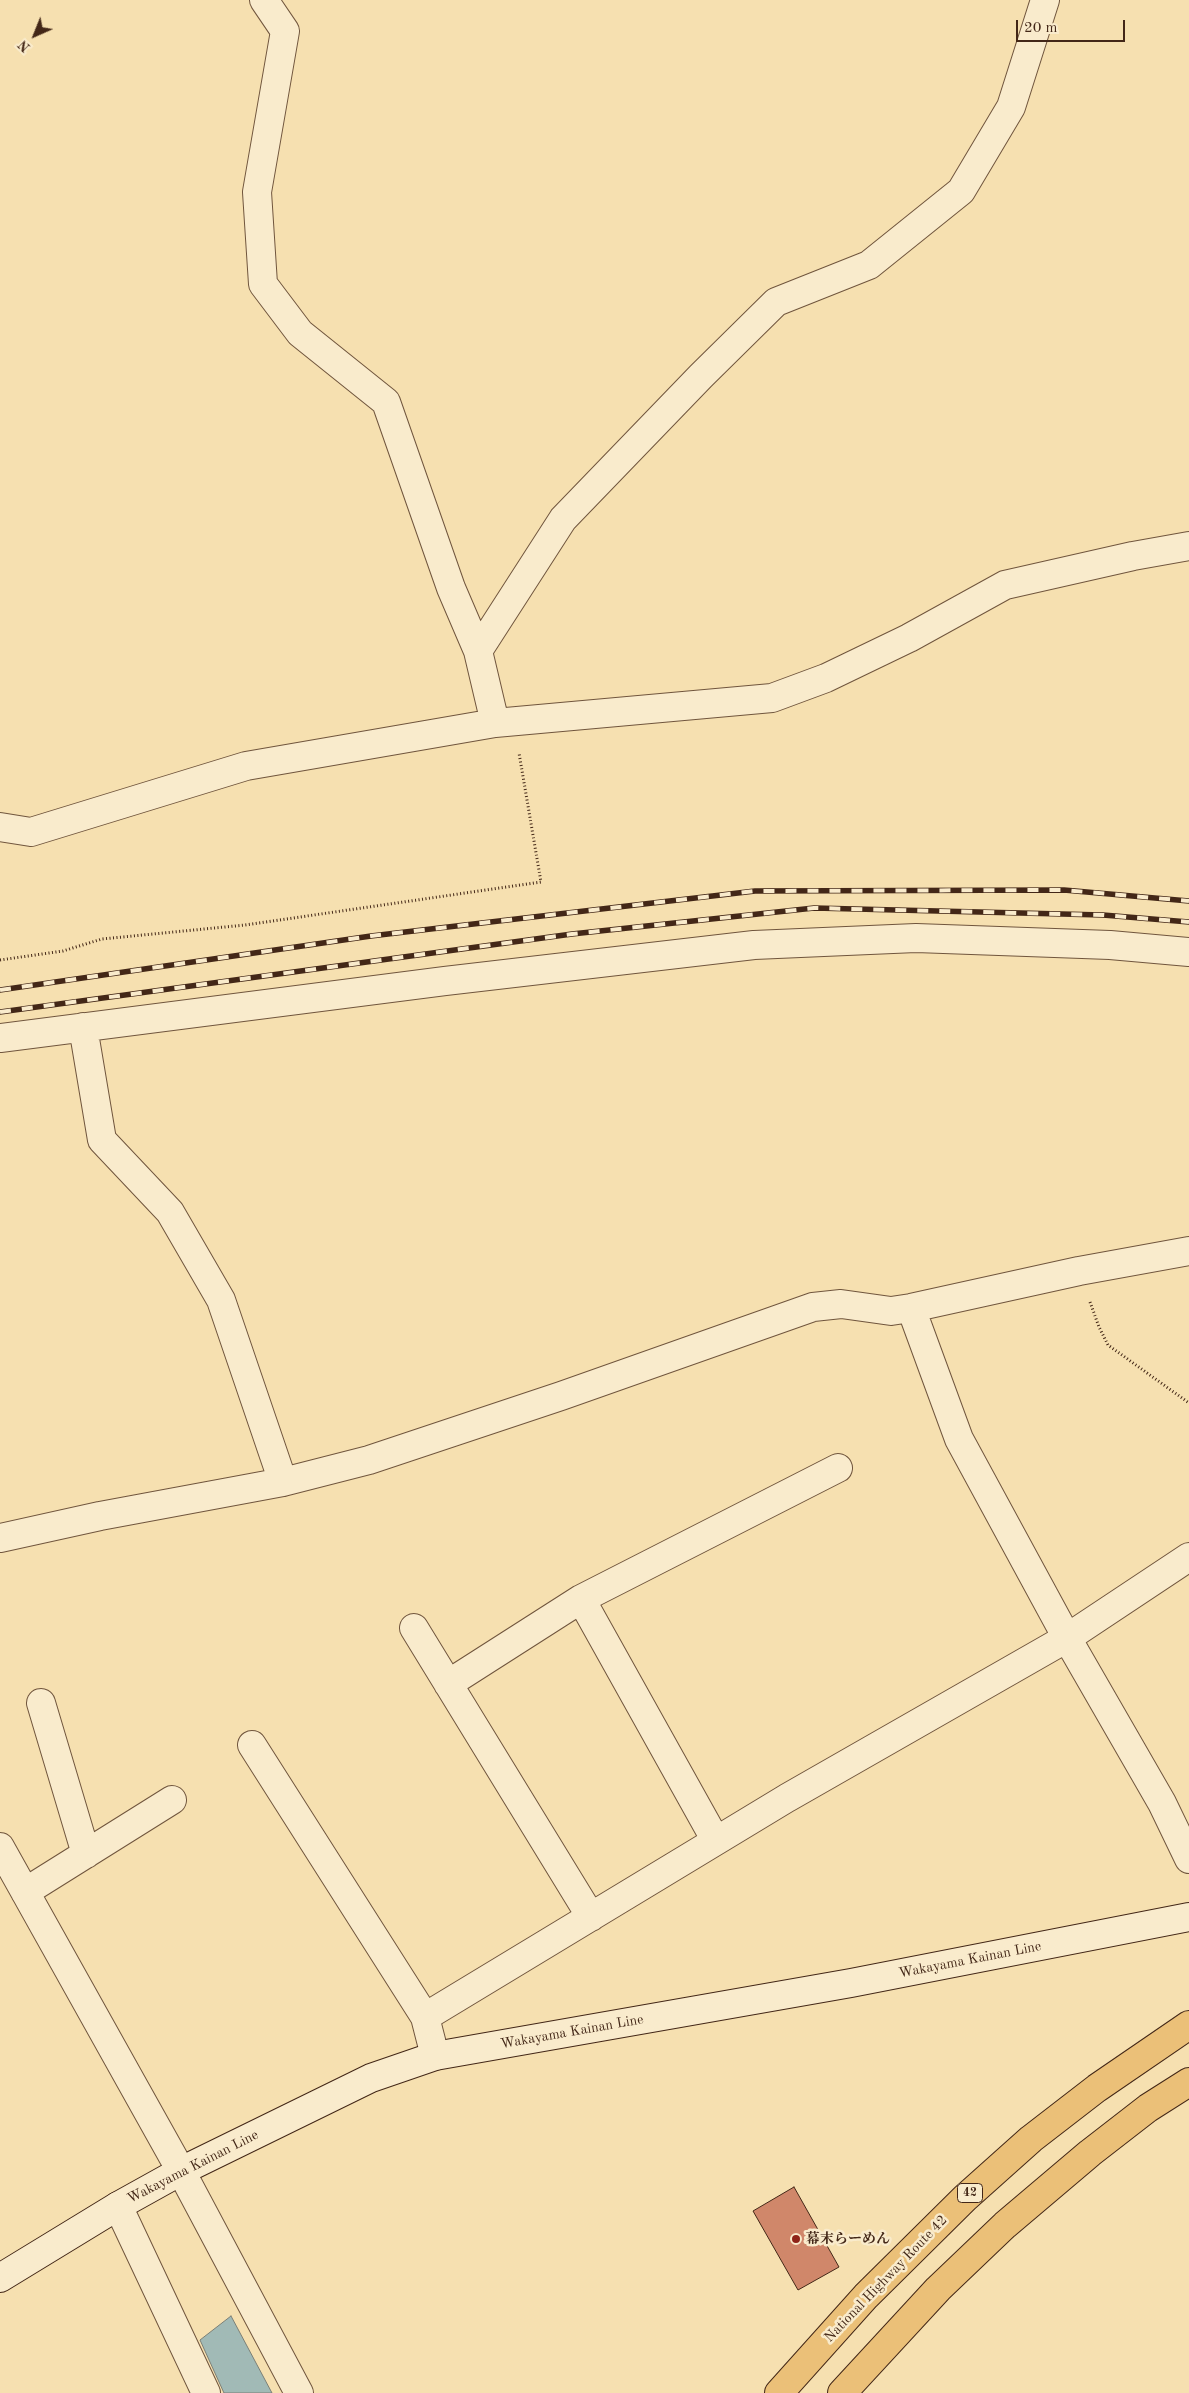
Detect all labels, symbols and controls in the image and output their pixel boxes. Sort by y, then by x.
north arrow [10,10,60,60]
scale bar [1019,10,1128,42]
text: 20 m [1024,21,1058,36]
text: N [16,37,33,55]
street label: Wakayama Kainan Line [897,1938,1043,1982]
street label: Wakayama Kainan Line [499,2011,645,2053]
street label: Wakayama Kainan Line [125,2127,261,2207]
road number: 42 [958,2184,982,2202]
street label: National Highway Route 42 [821,2212,951,2346]
place label: 幕末らーめん [806,2231,890,2247]
marker: 幕末らーめん [790,2233,802,2245]

